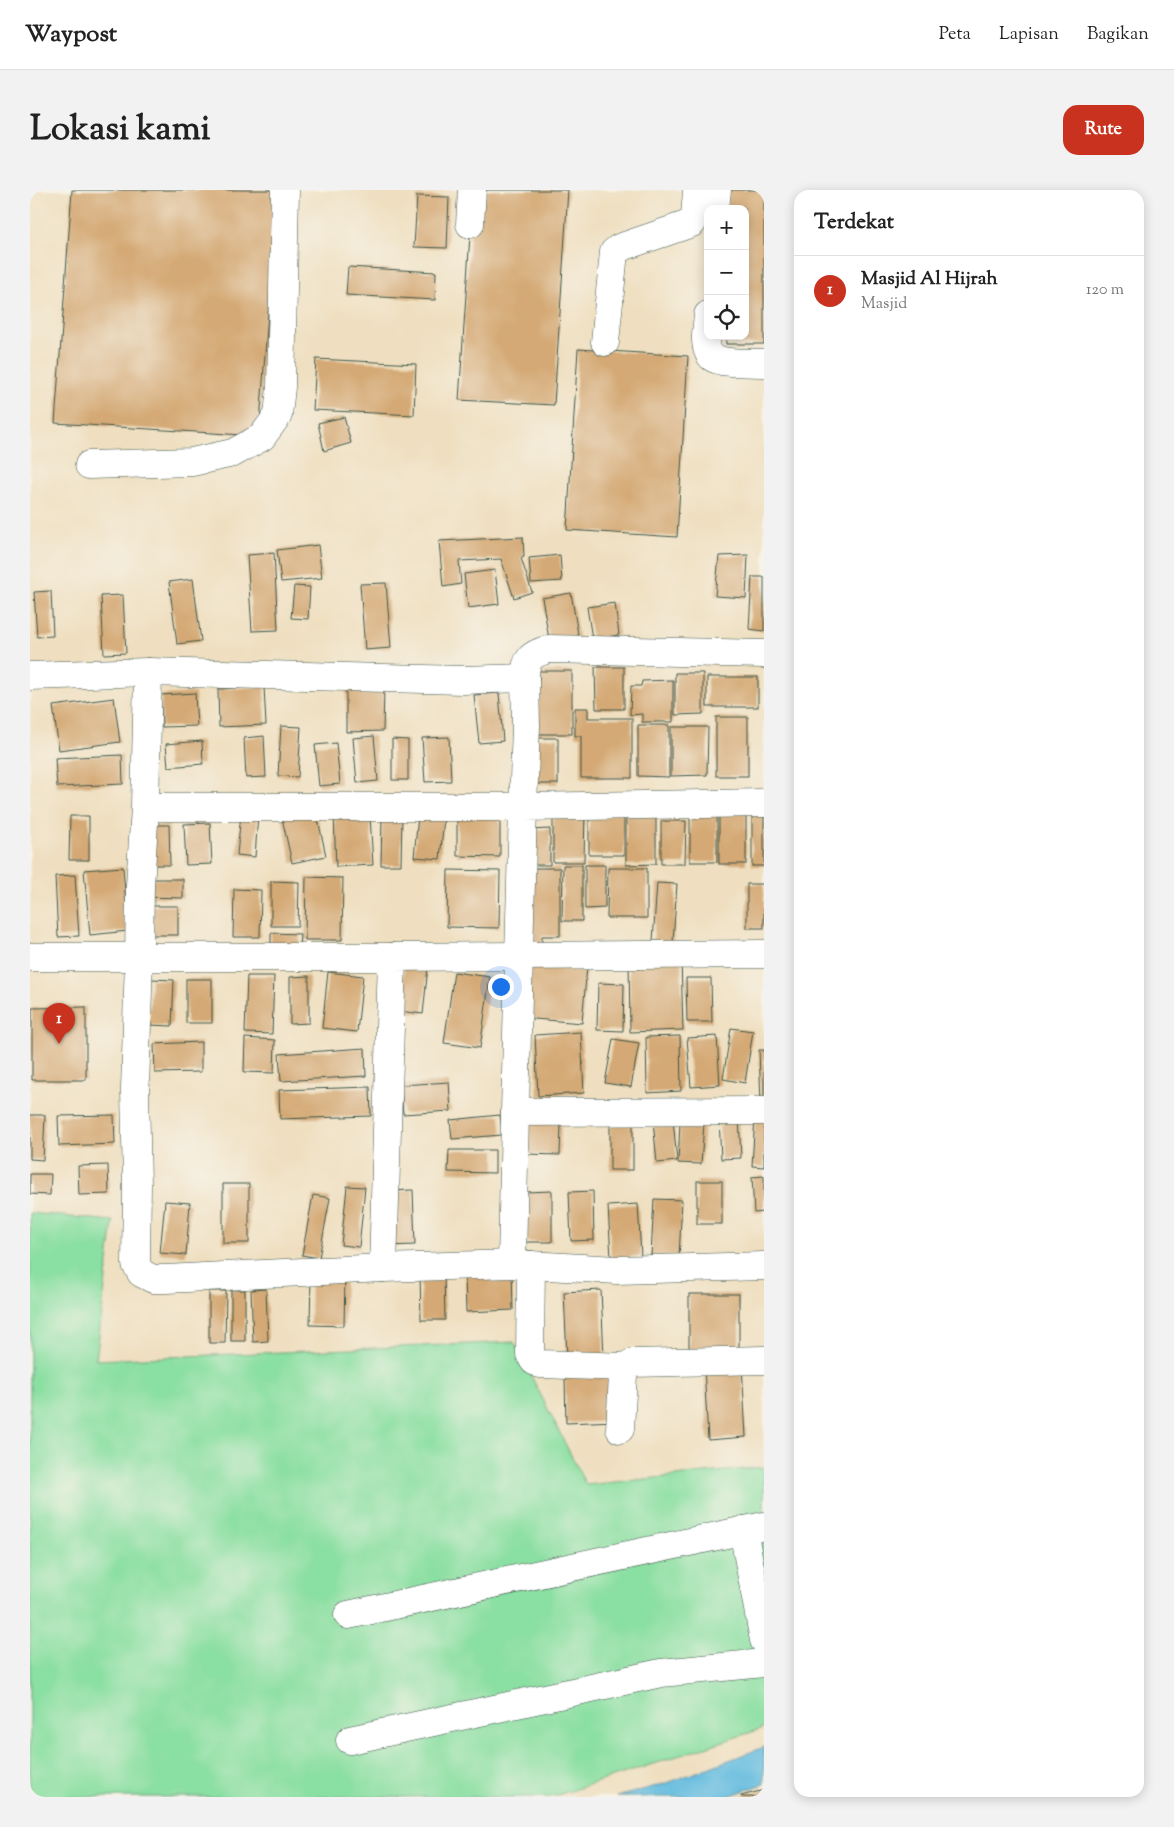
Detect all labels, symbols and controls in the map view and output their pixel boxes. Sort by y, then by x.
text: Waypost [25,18,117,52]
text: Peta [939,22,971,48]
text: Lapisan [999,22,1059,48]
text: Bagikan [1087,22,1149,48]
text: Lokasi kami [30,105,211,156]
button: Rute [1063,105,1144,155]
map controls [704,205,749,340]
button: + [704,205,749,250]
text: Terdekat [814,208,894,238]
button: − [704,250,749,295]
text: Masjid Al Hijrah [861,266,998,293]
text: 1 [827,279,833,302]
text: 120 m [1086,279,1124,302]
text: Masjid [861,293,907,316]
button: locate [704,295,749,340]
your location [488,974,514,1000]
pin: 1 [43,1003,75,1044]

